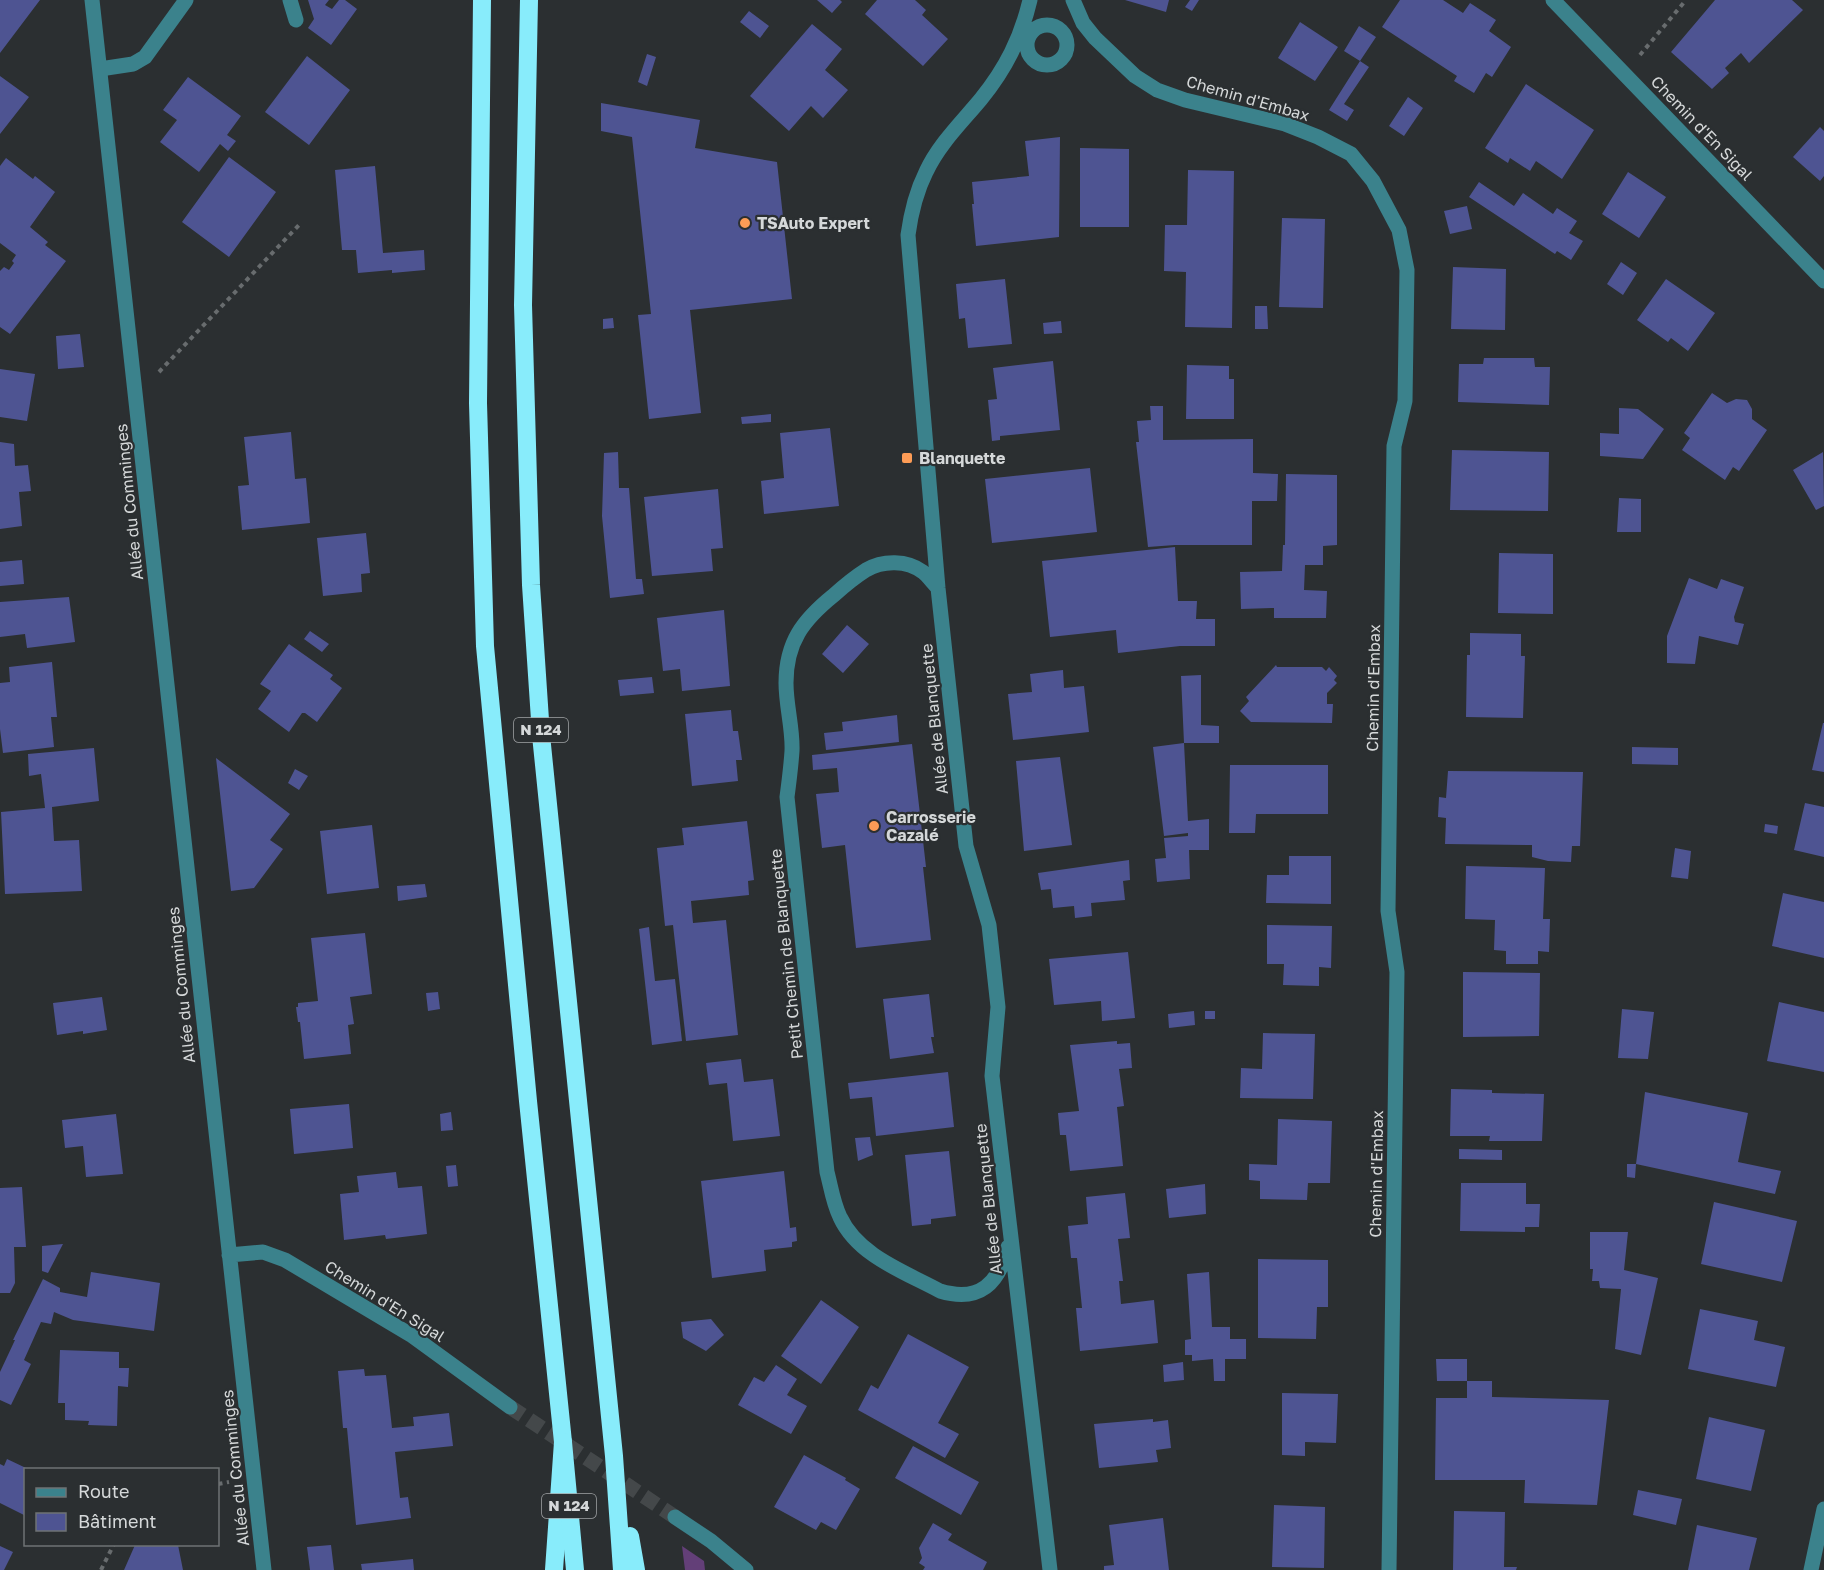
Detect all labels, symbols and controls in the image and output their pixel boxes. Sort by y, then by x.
street label: Chemin d'Embax [1184,71,1312,125]
street label: Chemin d'En Sigal [1647,71,1757,185]
place label: TSAuto Expert [757,213,870,233]
marker: TSAuto Expert [738,216,752,230]
street label: Allée du Comminges [111,423,147,581]
place label: Blanquette [919,448,1005,468]
marker: Blanquette [900,451,914,465]
street label: Chemin d'Embax [1362,624,1384,752]
street label: Allée de Blanquette [916,643,952,795]
road number: N 124 [514,718,568,742]
place label: Carrosserie Cazalé [886,807,976,845]
marker: Carrosserie Cazalé [867,819,881,833]
street label: Petit Chemin de Blanquette [765,848,807,1060]
street label: Allée du Comminges [163,906,199,1064]
street label: Chemin d'Embax [1365,1110,1387,1238]
street label: Allée de Blanquette [970,1123,1006,1275]
street label: Chemin d'En Sigal [321,1256,449,1346]
street label: Allée du Comminges [217,1389,253,1547]
legend [24,1468,219,1546]
text: Route [78,1480,129,1502]
road number: N 124 [542,1494,596,1518]
text: Bâtiment [78,1510,157,1532]

